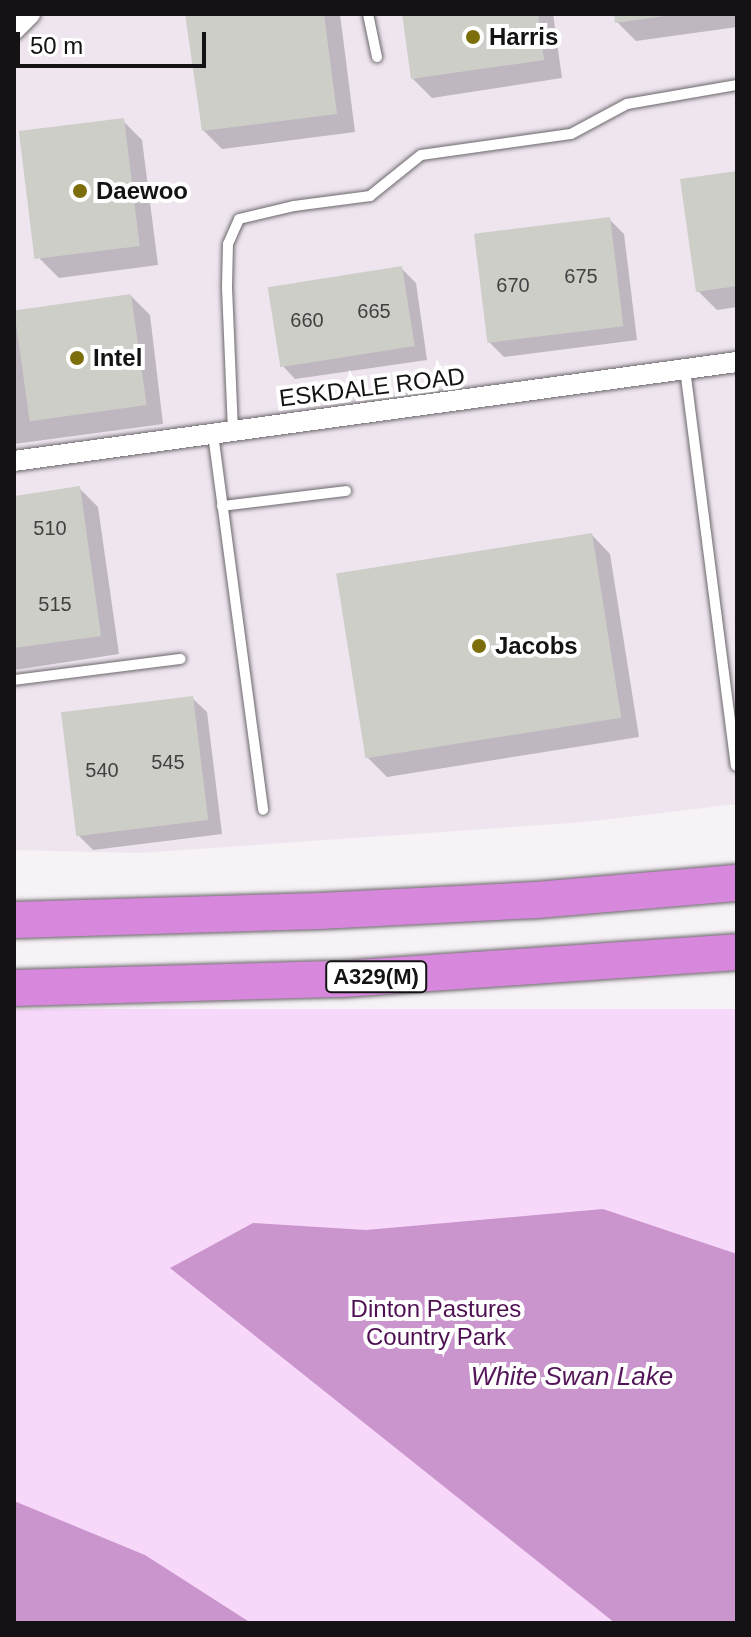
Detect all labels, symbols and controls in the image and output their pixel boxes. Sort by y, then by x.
scale bar [20,16,210,66]
place label: Harris [489,23,558,51]
marker: Harris [464,28,482,46]
text: 50 m [30,32,83,59]
place label: Daewoo [96,177,188,205]
marker: Daewoo [71,182,89,200]
house number: 675 [564,264,598,288]
house number: 670 [496,273,530,297]
house number: 665 [357,299,391,323]
house number: 660 [290,308,324,332]
place label: Intel [93,344,142,372]
marker: Intel [68,349,86,367]
street label: ESKDALE ROAD [278,361,466,413]
house number: 510 [33,516,67,540]
house number: 515 [38,592,72,616]
place label: Jacobs [495,632,578,660]
marker: Jacobs [470,637,488,655]
house number: 545 [151,750,185,774]
house number: 540 [85,758,119,782]
road number: A329(M) [324,959,428,995]
park label: Dinton Pastures Country Park [351,1295,521,1351]
water label: White Swan Lake [471,1361,673,1393]

